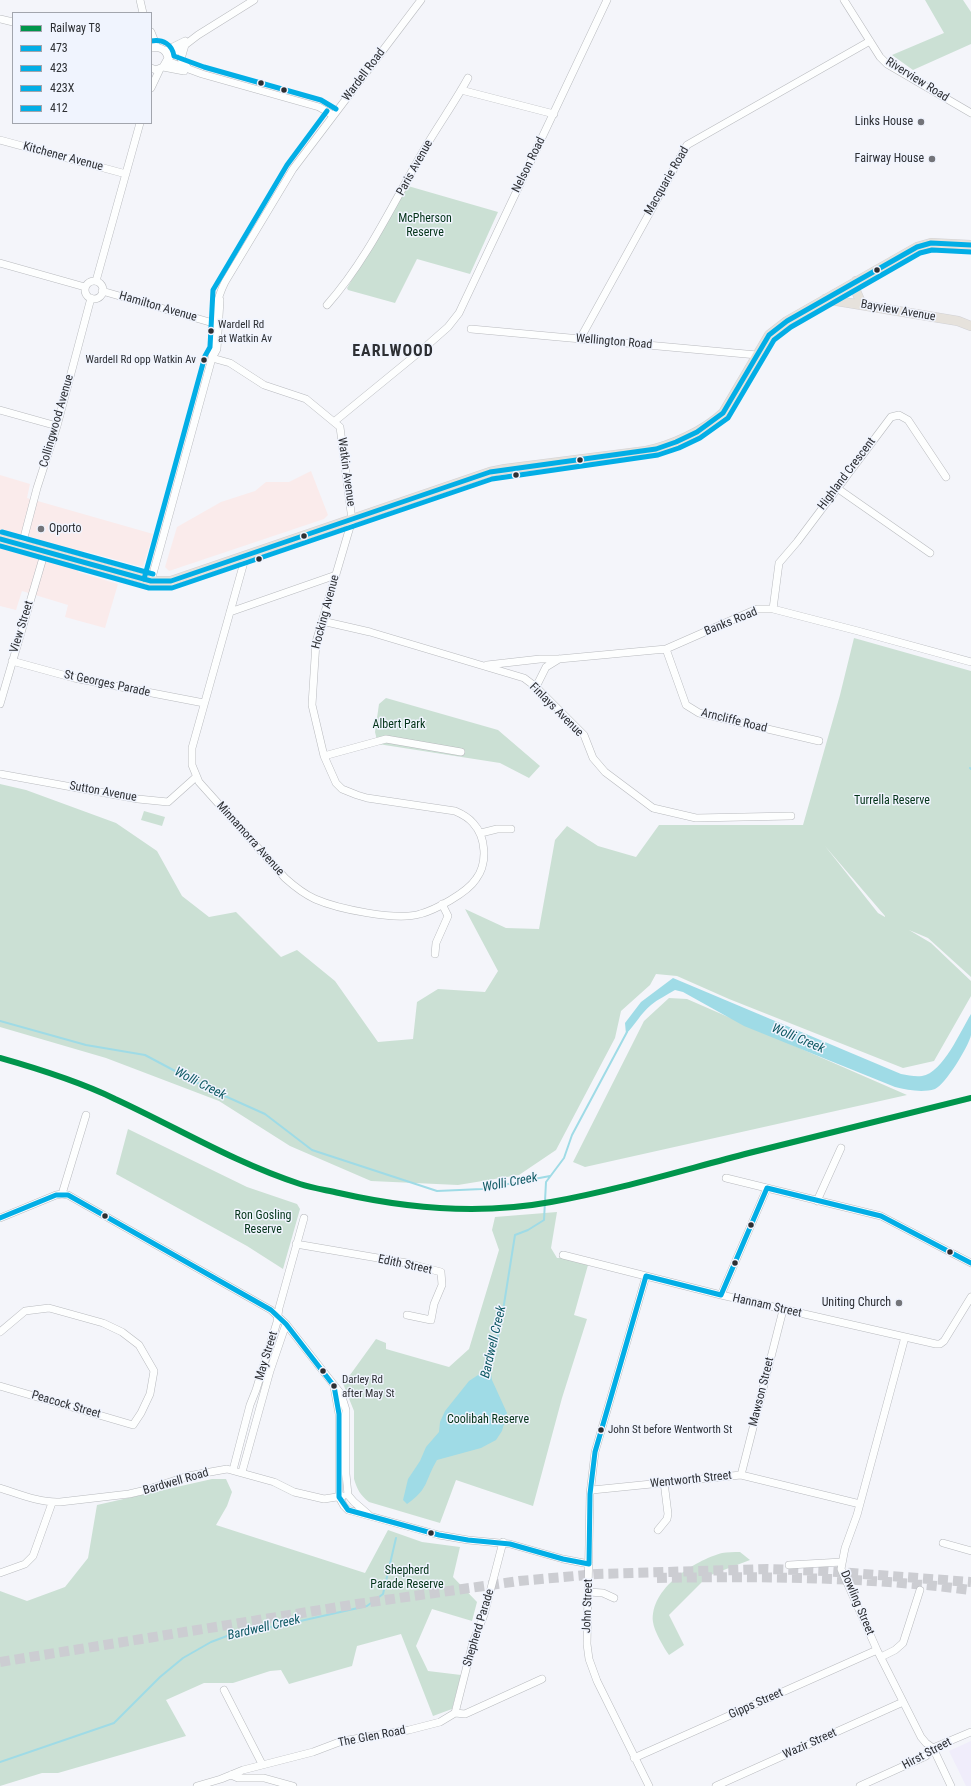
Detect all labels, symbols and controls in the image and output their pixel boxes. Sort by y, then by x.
legend [12,12,152,124]
text: Railway T8 [50,21,101,35]
text: 473 [50,41,68,55]
street label: Wardell Road [340,46,388,104]
street label: Riverview Road [883,55,951,105]
text: 423 [50,61,68,75]
unlabelled marker [256,78,266,88]
text: 423X [50,81,74,95]
unlabelled marker [279,85,289,95]
text: 412 [50,101,68,115]
place label: Links House [855,115,913,129]
marker: Links House [916,117,926,127]
street label: Nelson Road [509,135,549,195]
street label: Paris Avenue [394,138,436,198]
street label: Kitchener Avenue [21,139,105,175]
street label: Macquarie Road [642,144,692,218]
place label: Fairway House [855,152,924,166]
marker: Fairway House [927,154,937,164]
park label: McPherson Reserve [398,212,452,240]
unlabelled marker [872,265,882,275]
street label: Hamilton Avenue [117,289,199,325]
street label: Bayview Avenue [859,297,937,325]
place label: Wardell Rd at Watkin Av [218,318,272,344]
marker: Wardell Rd at Watkin Av [206,326,216,336]
street label: Wellington Road [575,331,653,353]
district label: EARLWOOD [352,342,434,362]
place label: Wardell Rd opp Watkin Av [86,353,196,367]
marker: Wardell Rd opp Watkin Av [199,355,209,365]
street label: Collingwood Avenue [37,373,77,469]
street label: Highland Crescent [815,435,879,513]
street label: Watkin Avenue [334,437,358,507]
unlabelled marker [575,455,585,465]
unlabelled marker [511,470,521,480]
place label: Oporto [49,522,82,536]
marker: Oporto [36,524,46,534]
unlabelled marker [299,531,309,541]
unlabelled marker [254,554,264,564]
street label: Hocking Avenue [309,573,343,651]
street label: View Street [7,599,37,655]
street label: Banks Road [702,605,760,639]
street label: St Georges Parade [63,668,151,700]
street label: Finlays Avenue [526,680,586,740]
street label: Arncliffe Road [700,706,768,736]
park label: Albert Park [373,718,425,732]
street label: Sutton Avenue [68,779,138,805]
park label: Turrella Reserve [854,794,930,808]
street label: Minnamorra Avenue [213,799,287,879]
water label: Wolli Creek [769,1021,827,1057]
water label: Wolli Creek [172,1064,228,1104]
water label: Wolli Creek [481,1170,539,1196]
park label: Ron Gosling Reserve [235,1209,291,1237]
unlabelled marker [100,1211,110,1221]
unlabelled marker [746,1220,756,1230]
unlabelled marker [945,1247,955,1257]
street label: Edith Street [377,1252,433,1278]
unlabelled marker [730,1258,740,1268]
street label: Hannam Street [731,1291,803,1321]
place label: Uniting Church [822,1296,891,1310]
marker: Uniting Church [894,1298,904,1308]
water label: Bardwell Creek [478,1304,510,1380]
street label: May Street [253,1330,281,1382]
street label: Mawson Street [746,1356,778,1428]
unlabelled marker [318,1366,328,1376]
place label: Darley Rd after May St [342,1373,395,1399]
marker: Darley Rd after May St [329,1381,339,1391]
street label: Peacock Street [30,1388,102,1422]
park label: Coolibah Reserve [447,1413,529,1427]
place label: John St before Wentworth St [608,1423,732,1437]
marker: John St before Wentworth St [596,1425,606,1435]
street label: Bardwell Road [142,1466,210,1498]
street label: Wentworth Street [650,1469,732,1491]
unlabelled marker [426,1528,436,1538]
park label: Shepherd Parade Reserve [370,1564,444,1592]
street label: Dowling Street [837,1569,877,1637]
street label: John Street [580,1579,596,1633]
street label: Shepherd Parade [460,1587,498,1669]
water label: Bardwell Creek [226,1612,302,1644]
street label: Gipps Street [727,1686,785,1722]
street label: The Glen Road [337,1723,407,1751]
street label: Wazir Street [781,1726,839,1762]
street label: Hirst Street [900,1735,954,1773]

